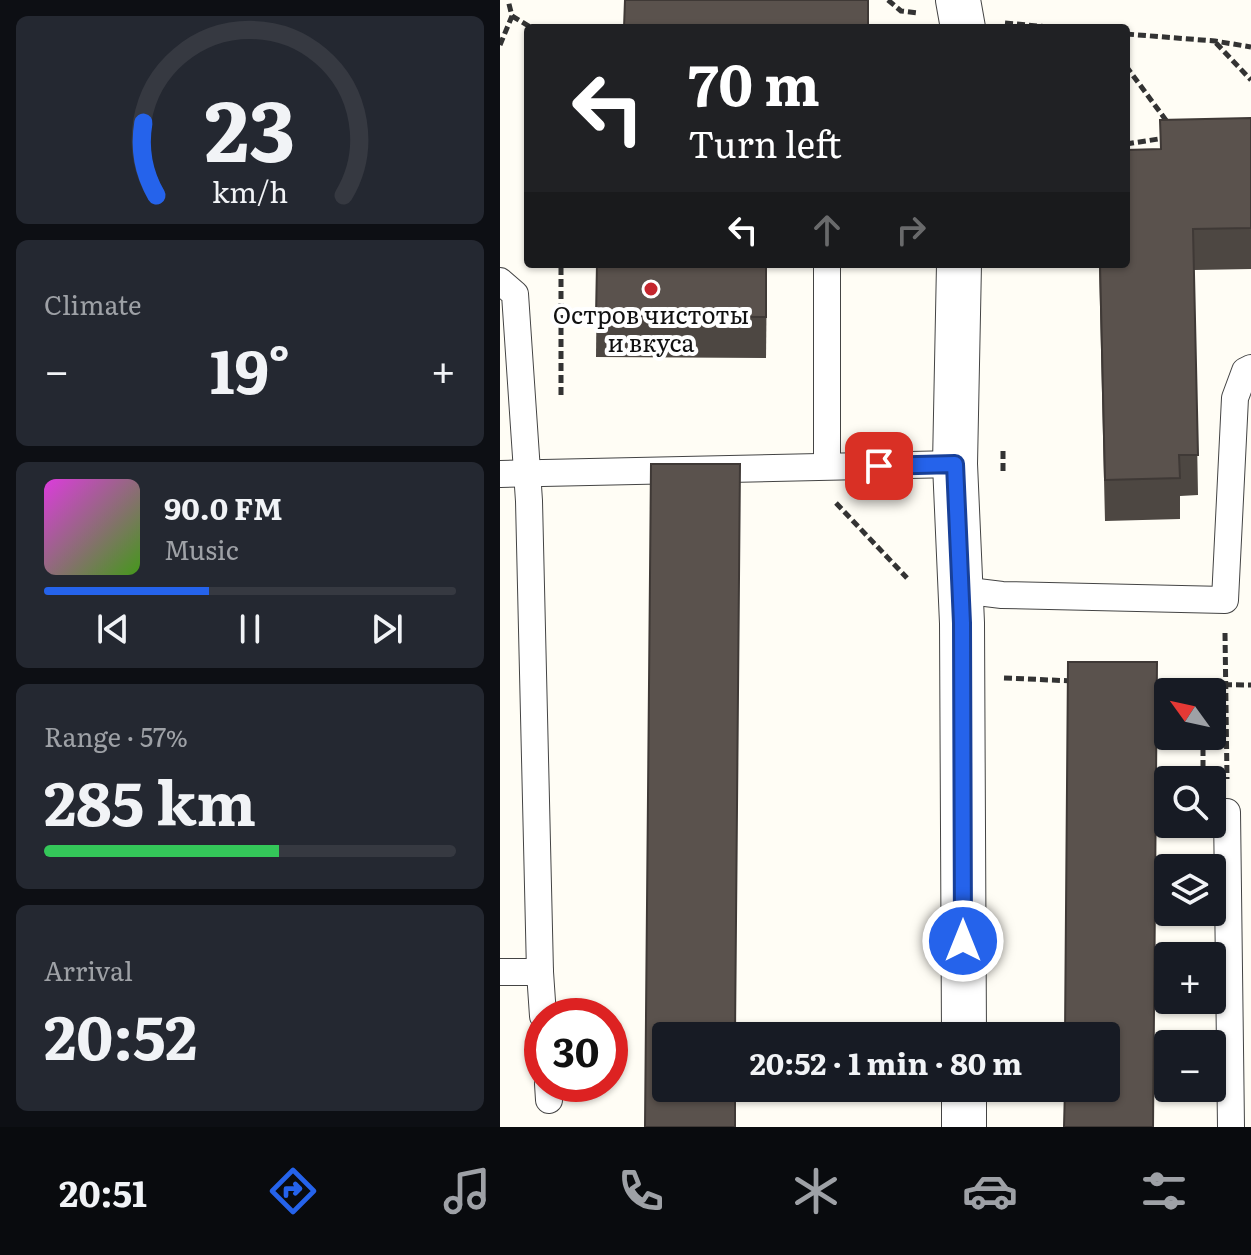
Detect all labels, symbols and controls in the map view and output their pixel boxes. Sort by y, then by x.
text: 70 m [688,40,820,123]
icon: left [556,56,660,160]
text: 23 [204,64,296,188]
text: Turn left [688,116,842,169]
text: km/h [212,169,288,212]
icon: left [721,208,765,252]
icon: ahead [805,208,849,252]
icon: right [889,208,933,252]
marker: Остров чистоты и вкуса [642,280,660,298]
text: Climate [44,284,142,323]
place label: Остров чистоты и вкуса [553,296,749,359]
text: 19° [210,323,290,412]
text: − [44,335,70,401]
text: + [430,335,456,401]
pin [845,432,913,500]
icon: arrive [857,444,901,488]
text: 90.0 FM [164,485,283,529]
text: Music [164,529,239,568]
icon: previous [91,607,135,651]
icon: pause [228,607,272,651]
icon: next [365,607,409,651]
north arrow [1154,678,1226,750]
map controls [1154,678,1226,1102]
text: Range · 57% [44,716,188,755]
text: 285 km [44,755,256,844]
button: search [1154,766,1226,838]
button: layers [1154,854,1226,926]
position arrow [921,899,1005,983]
button: + [1154,942,1226,1014]
text: Arrival [44,950,133,989]
text: 20:52 [44,989,197,1078]
speed limit sign: 30 [524,998,628,1102]
button: − [1154,1030,1226,1102]
text: 20:52 · 1 min · 80 m [750,1040,1022,1084]
icon: directions [265,1163,321,1219]
icon: music [439,1163,495,1219]
icon: phone [613,1163,669,1219]
icon: climate [788,1163,844,1219]
icon: car [962,1163,1018,1219]
icon: filters [1136,1163,1192,1219]
text: 20:51 [59,1165,147,1218]

